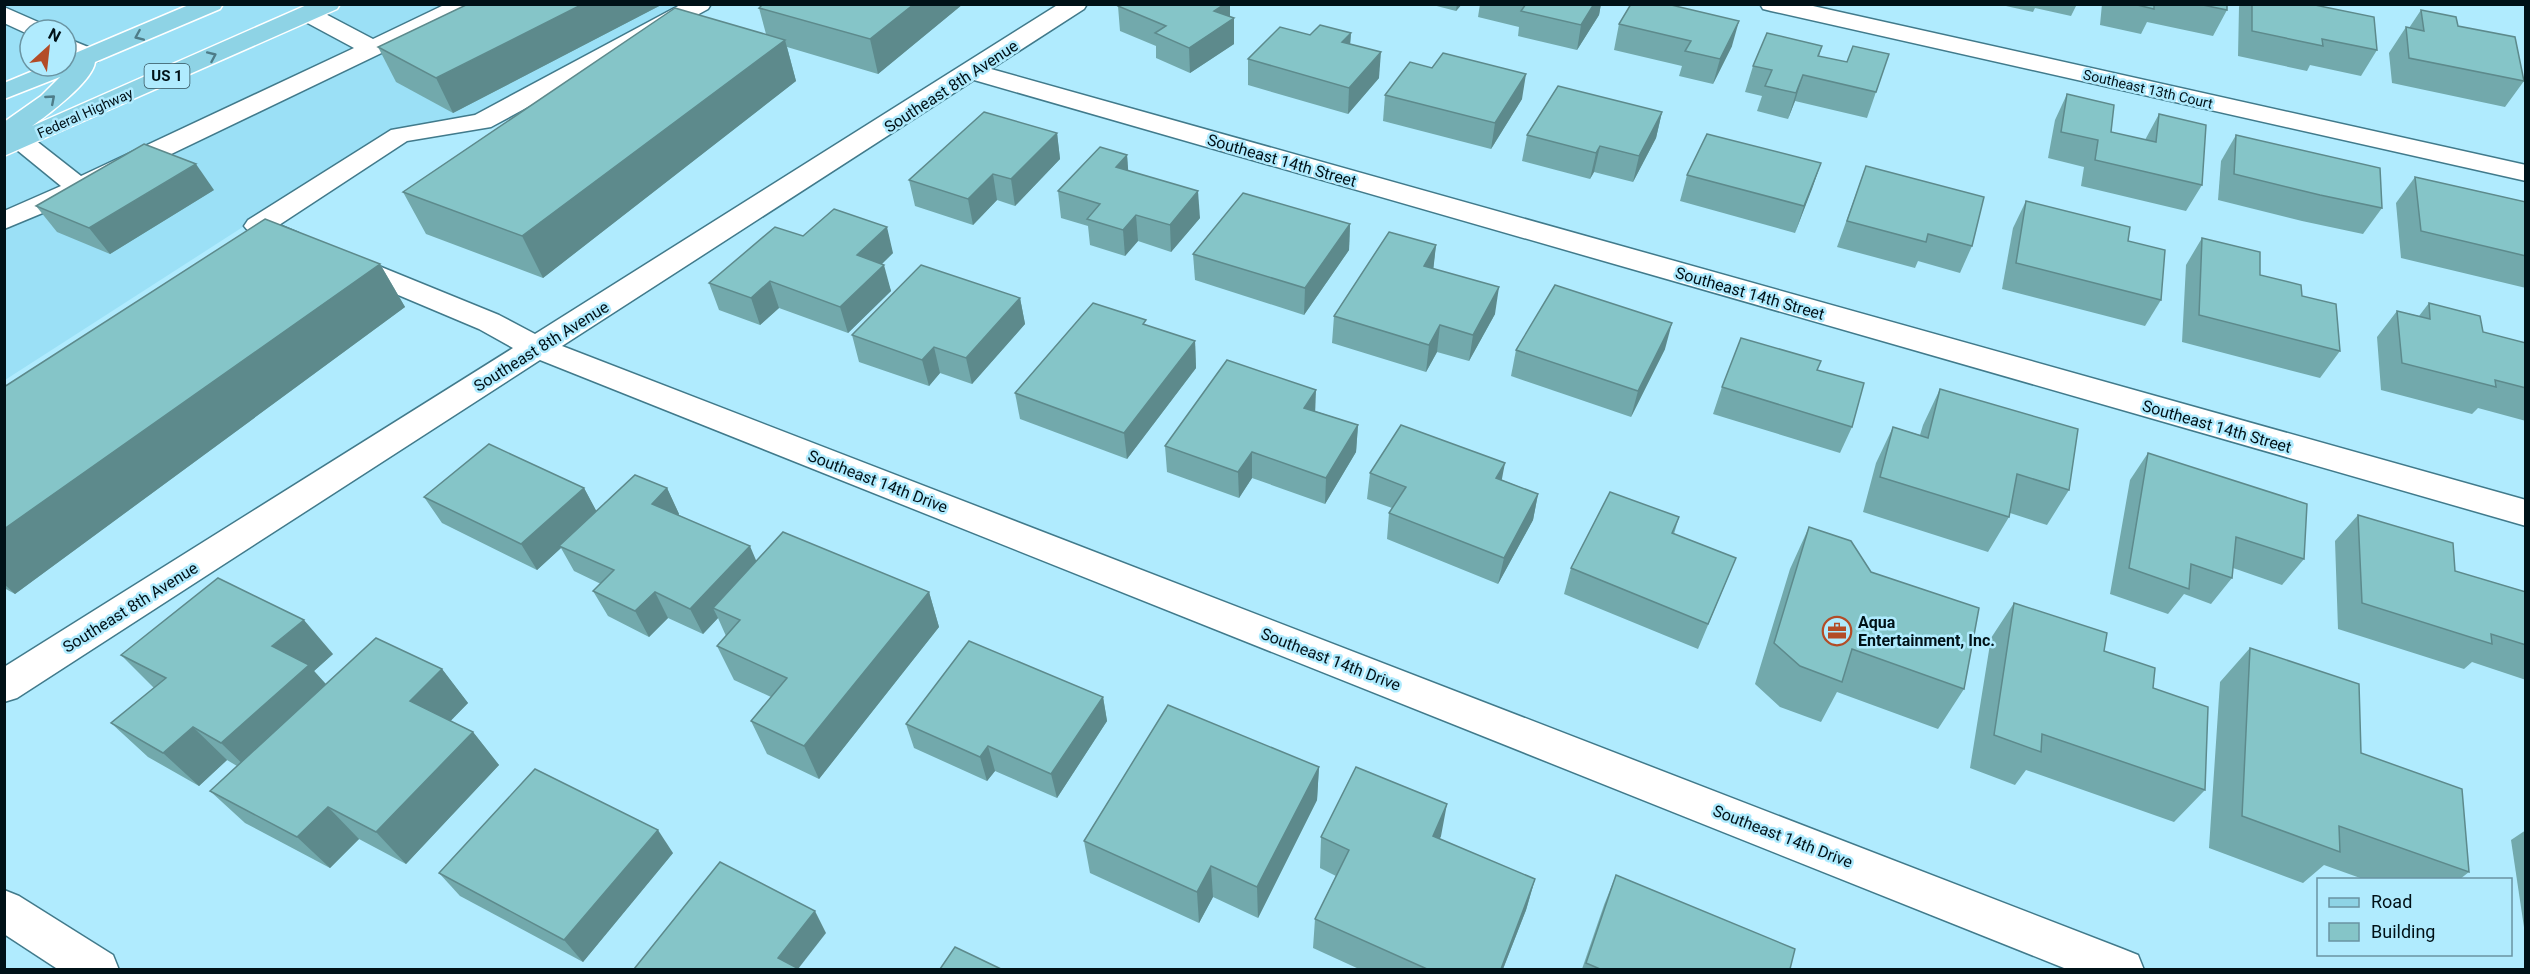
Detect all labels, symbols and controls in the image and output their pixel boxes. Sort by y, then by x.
north arrow [18,18,78,78]
text: N [45,24,64,46]
one-way arrow [134,28,145,40]
street label: Southeast 8th Avenue [881,36,1022,137]
one-way arrow [205,52,216,64]
road number: US 1 [144,64,190,88]
street label: Southeast 13th Court [2082,66,2215,112]
street label: Federal Highway [35,85,136,141]
one-way arrow [44,95,55,106]
street label: Southeast 14th Street [1205,130,1359,191]
street label: Southeast 14th Street [1673,263,1827,324]
street label: Southeast 8th Avenue [470,297,612,396]
street label: Southeast 14th Street [2140,396,2294,457]
street label: Southeast 14th Drive [805,446,950,517]
street label: Southeast 8th Avenue [59,558,201,657]
place label: Aqua Entertainment, Inc. [1858,613,1995,650]
office icon: Aqua Entertainment, Inc. [1821,615,1853,647]
street label: Southeast 14th Drive [1258,624,1403,695]
street label: Southeast 14th Drive [1710,801,1855,872]
legend [2317,878,2512,956]
text: Road [2371,891,2412,912]
text: Building [2371,921,2435,942]

